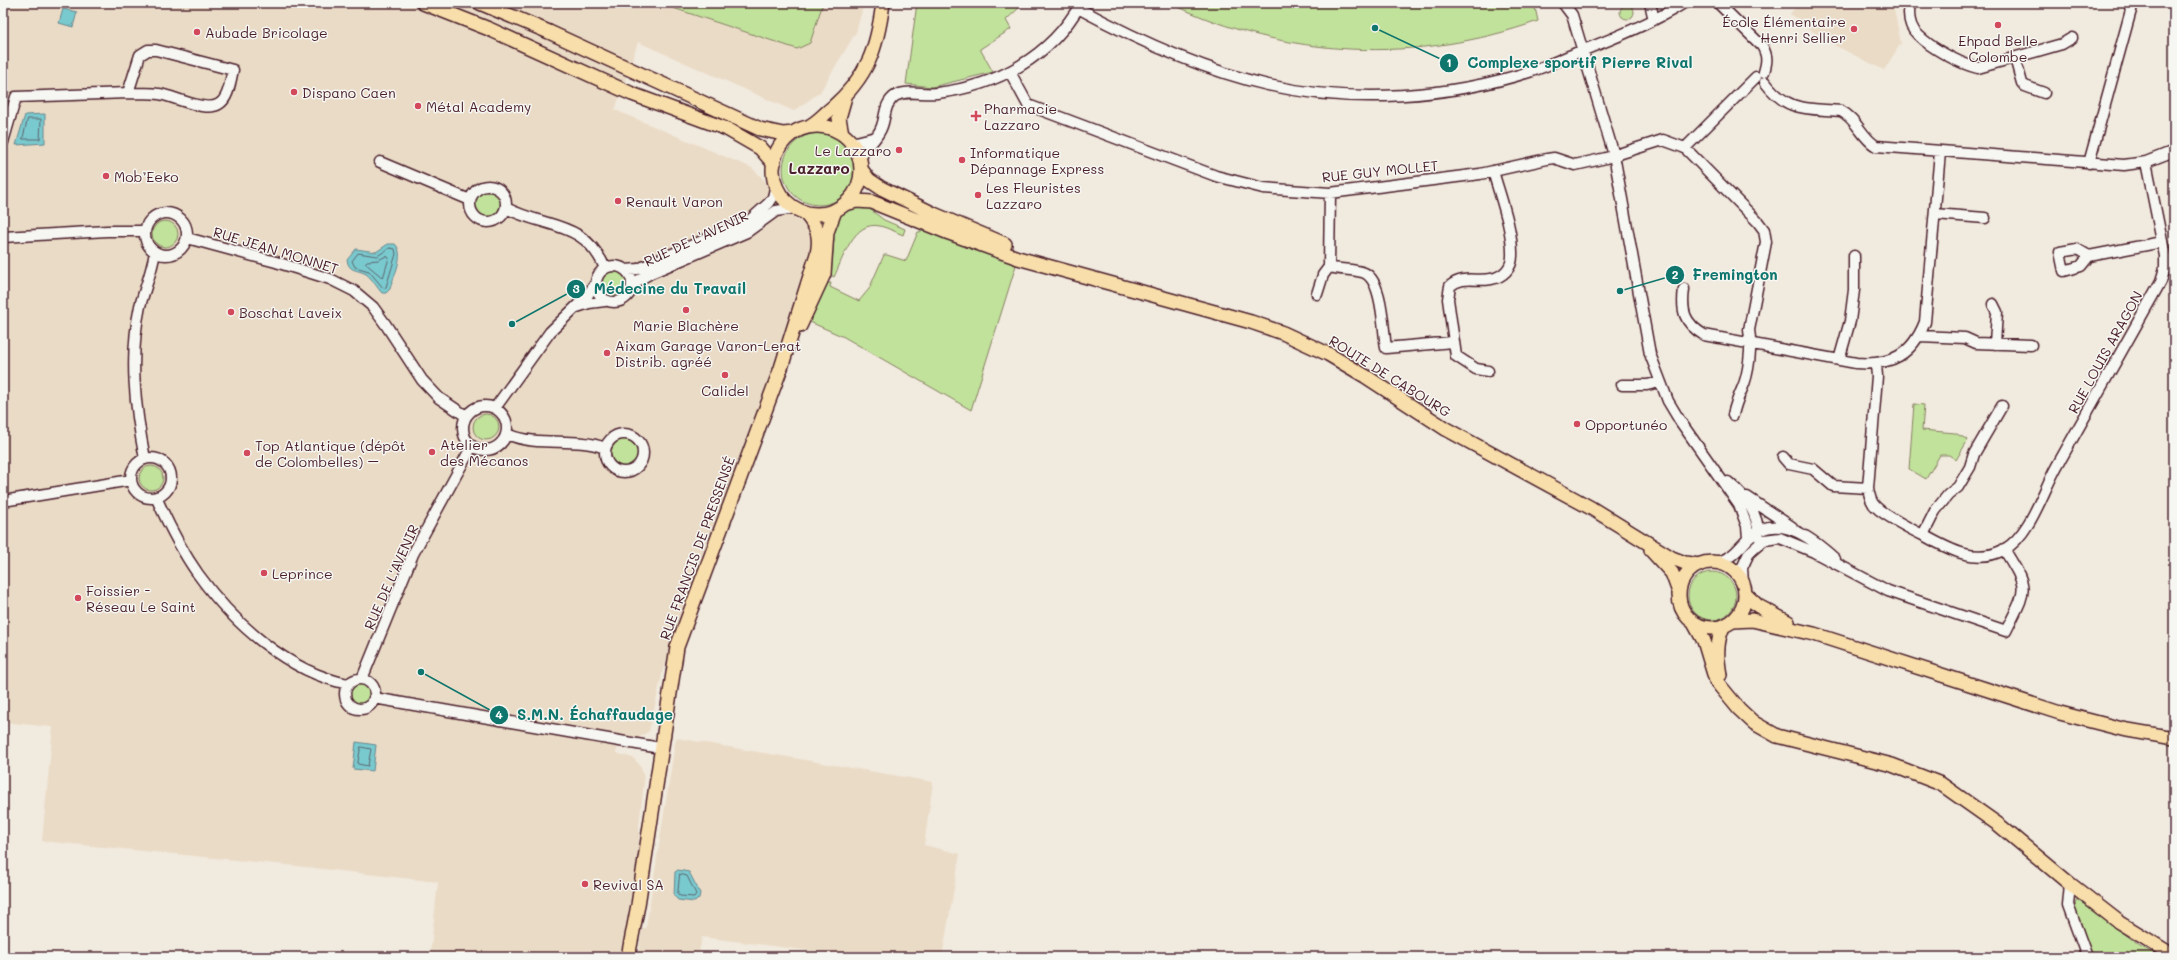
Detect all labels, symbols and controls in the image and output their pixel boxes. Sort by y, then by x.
place label: École Élémentaire Henri Sellier [1722,12,1846,47]
marker: Ehpad Belle Colombe [1993,20,2003,30]
place label: Aubade Bricolage [205,23,328,42]
marker: École Élémentaire Henri Sellier [1849,24,1859,34]
marker: Aubade Bricolage [192,27,202,37]
place label: Ehpad Belle Colombe [1958,31,2038,66]
callout: Complexe sportif Pierre Rival [1439,49,1700,76]
text: Complexe sportif Pierre Rival [1467,52,1693,72]
text: 1 [1446,54,1452,70]
place label: Dispano Caen [302,83,396,102]
marker: Dispano Caen [289,87,299,97]
place label: Métal Academy [426,97,531,116]
place label: Pharmacie Lazzaro [984,99,1057,134]
marker: Métal Academy [413,101,423,111]
marker: Pharmacie Lazzaro [971,111,981,121]
place label: Le Lazzaro [815,141,891,160]
place label: Informatique Dépannage Express [970,143,1104,178]
marker: Le Lazzaro [894,145,904,155]
marker: Informatique Dépannage Express [957,155,967,165]
street label: RUE GUY MOLLET [1321,155,1439,187]
district label: Lazzaro [789,158,850,178]
place label: Mob’Eeko [114,167,179,186]
marker: Mob’Eeko [101,171,111,181]
place label: Les Fleuristes Lazzaro [986,178,1081,213]
marker: Les Fleuristes Lazzaro [973,190,983,200]
place label: Renault Varon [626,192,723,211]
marker: Renault Varon [613,196,623,206]
street label: RUE DE L'AVENIR [641,205,751,271]
street label: RUE JEAN MONNET [211,222,341,278]
callout: Fremington [1665,262,1786,289]
text: Fremington [1692,264,1778,284]
text: 2 [1672,266,1679,282]
callout: Médecine du Travail [566,275,754,302]
text: Médecine du Travail [594,278,746,298]
text: 3 [572,280,580,296]
street label: RUE LOUIS ARAGON [2063,287,2147,417]
place label: Boschat Laveix [239,303,342,322]
marker: Marie Blachère [681,305,691,315]
marker: Boschat Laveix [226,307,236,317]
place label: Marie Blachère [633,316,739,335]
street label: ROUTE DE CABOURG [1326,331,1454,421]
place label: Aixam Garage Varon-Lerat Distrib. agréé [615,336,801,371]
marker: Aixam Garage Varon-Lerat Distrib. agréé [602,348,612,358]
marker: Calidel [720,370,730,380]
place label: Calidel [701,381,749,400]
place label: Opportunéo [1585,415,1667,434]
marker: Opportunéo [1572,419,1582,429]
place label: Atelier des Mécanos [440,435,528,470]
place label: Top Atlantique (dépôt de Colombelles) – [255,436,406,471]
marker: Atelier des Mécanos [427,447,437,457]
marker: Top Atlantique (dépôt de Colombelles) – [242,448,252,458]
street label: RUE FRANCIS DE PRESSENSÉ [655,454,739,642]
street label: RUE DE L'AVENIR [359,521,423,633]
place label: Leprince [272,564,333,583]
marker: Leprince [259,568,269,578]
place label: Foissier - Réseau Le Saint [86,581,196,616]
marker: Foissier - Réseau Le Saint [73,593,83,603]
callout: S.M.N. Échaffaudage [489,701,681,728]
text: S.M.N. Échaffaudage [517,704,673,724]
text: 4 [495,706,503,722]
place label: Revival SA [593,875,664,894]
marker: Revival SA [580,879,590,889]

